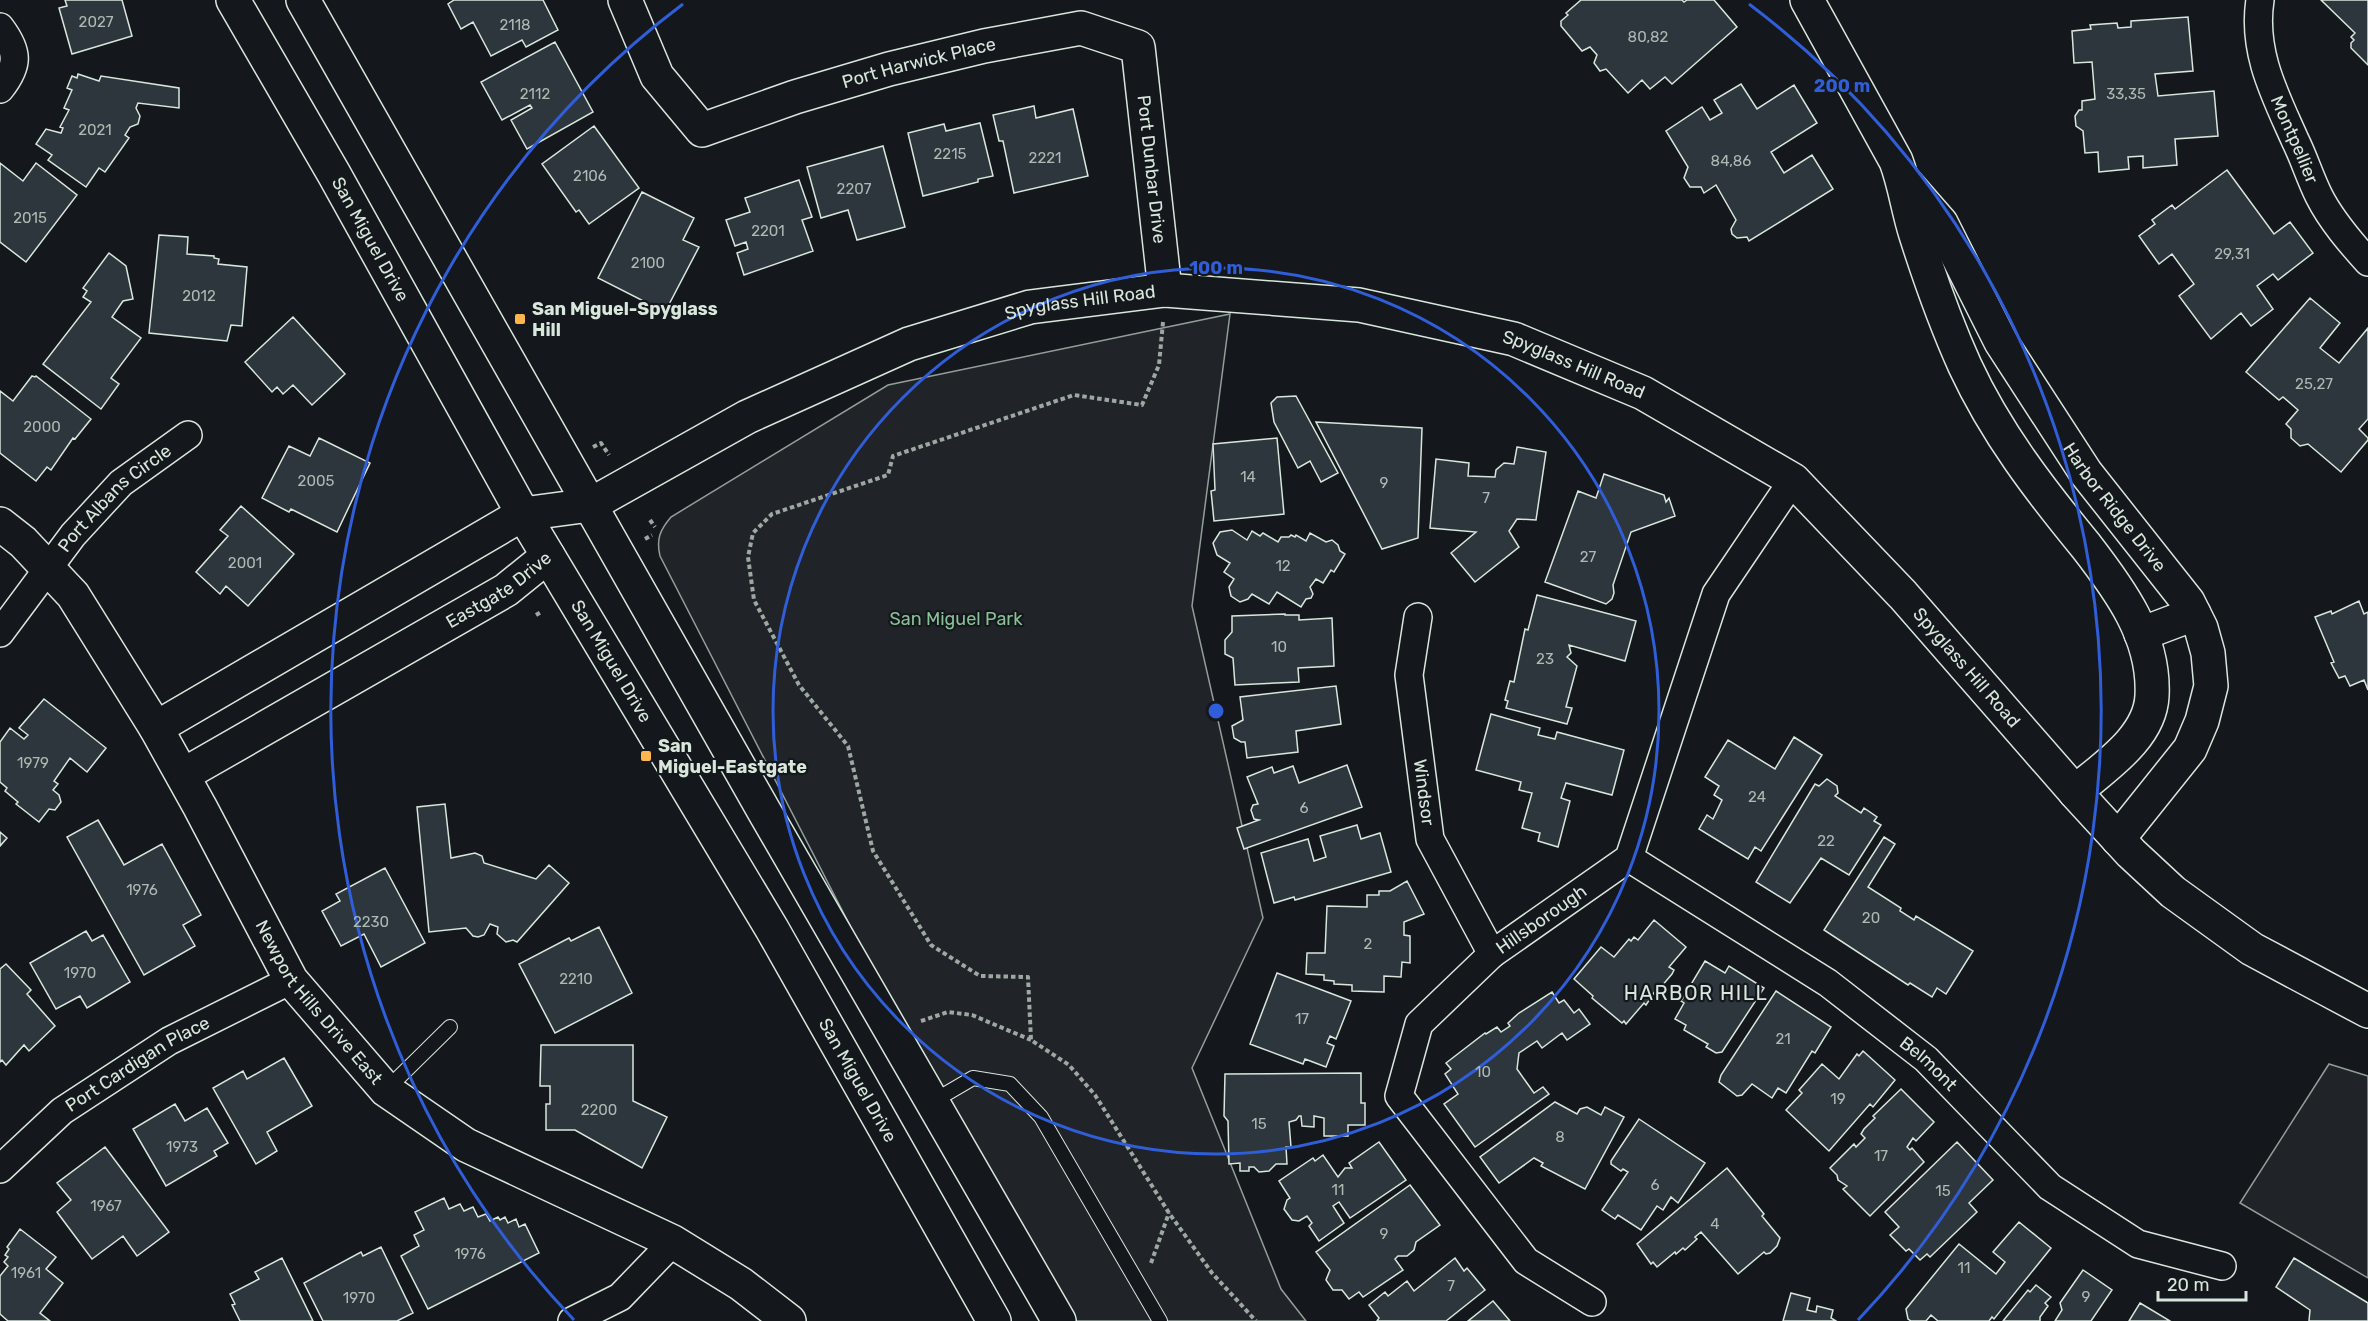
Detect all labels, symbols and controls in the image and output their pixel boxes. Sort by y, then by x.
house number: 2027 [79,13,114,31]
house number: 2118 [499,16,531,34]
house number: 80,82 [1628,28,1669,46]
street label: Port Harwick Place [839,33,998,93]
text: 200 m [1814,75,1870,97]
house number: 2112 [520,85,550,103]
house number: 33,35 [2106,85,2146,103]
street label: Montpellier [2266,92,2323,187]
street label: Port Dunbar Drive [1132,94,1171,245]
house number: 2021 [78,121,112,139]
house number: 2215 [934,145,967,163]
house number: 2221 [1029,149,1061,167]
house number: 84,86 [1711,152,1751,170]
house number: 2106 [573,167,607,185]
street label: San Miguel Drive [327,173,414,305]
house number: 2207 [837,180,872,198]
house number: 2015 [13,209,47,227]
house number: 2201 [751,222,785,240]
house number: 29,31 [2214,245,2250,263]
house number: 2100 [631,254,665,272]
text: 100 m [1189,257,1243,279]
street label: Spyglass Hill Road [1002,280,1157,325]
house number: 2012 [182,287,216,305]
place label: San Miguel-Spyglass Hill [532,298,718,341]
marker: San Miguel-Spyglass Hill [513,312,527,326]
street label: Spyglass Hill Road [1501,326,1648,404]
house number: 25,27 [2295,375,2333,393]
house number: 2000 [23,418,61,436]
street label: Harbor Ridge Drive [2058,438,2171,576]
street label: Port Albans Circle [53,439,176,556]
house number: 14 [1240,468,1256,486]
house number: 2005 [298,472,334,490]
house number: 9 [1380,474,1389,492]
house number: 7 [1482,489,1490,507]
street label: Eastgate Drive [442,547,556,633]
house number: 27 [1580,548,1597,566]
house number: 2001 [228,554,262,572]
house number: 12 [1275,557,1291,575]
street label: San Miguel Drive [566,596,657,727]
street label: Spyglass Hill Road [1908,603,2025,732]
park label: San Miguel Park [890,608,1023,630]
house number: 10 [1271,638,1287,656]
house number: 23 [1536,650,1554,668]
centre of rings [1206,701,1226,721]
place label: San Miguel-Eastgate [658,735,807,778]
marker: San Miguel-Eastgate [639,749,653,763]
house number: 1979 [17,754,49,772]
street label: Windsor [1409,758,1439,827]
house number: 24 [1748,788,1766,806]
house number: 6 [1299,799,1309,817]
house number: 22 [1817,832,1835,850]
street label: Hillsborough [1492,880,1591,959]
house number: 1976 [126,881,158,899]
house number: 20 [1862,909,1880,927]
house number: 2230 [353,913,389,931]
street label: Newport Hills Drive East [251,916,387,1089]
house number: 2 [1364,935,1373,953]
house number: 1970 [64,964,96,982]
house number: 2210 [559,970,593,988]
district label: HARBOR HILL [1624,981,1768,1005]
house number: 17 [1295,1010,1309,1028]
street label: Port Cardigan Place [61,1011,213,1117]
street label: San Miguel Drive [814,1014,901,1146]
house number: 21 [1775,1030,1791,1048]
street label: Belmont [1895,1032,1962,1096]
house number: 10 [1475,1063,1491,1081]
house number: 19 [1830,1090,1846,1108]
house number: 2200 [581,1101,617,1119]
house number: 15 [1251,1115,1267,1133]
house number: 8 [1555,1128,1565,1146]
house number: 1973 [166,1138,198,1156]
house number: 17 [1874,1147,1888,1165]
house number: 6 [1650,1176,1660,1194]
house number: 11 [1332,1181,1344,1199]
house number: 15 [1935,1182,1951,1200]
house number: 1967 [90,1197,122,1215]
house number: 4 [1710,1215,1720,1233]
house number: 9 [1380,1225,1389,1243]
house number: 1976 [454,1245,486,1263]
house number: 11 [1958,1259,1970,1277]
house number: 1961 [11,1264,41,1282]
scale bar [2158,1264,2246,1302]
text: 20 m [2167,1274,2209,1296]
house number: 7 [1447,1277,1455,1295]
house number: 9 [2082,1288,2091,1306]
house number: 1970 [343,1289,375,1307]

